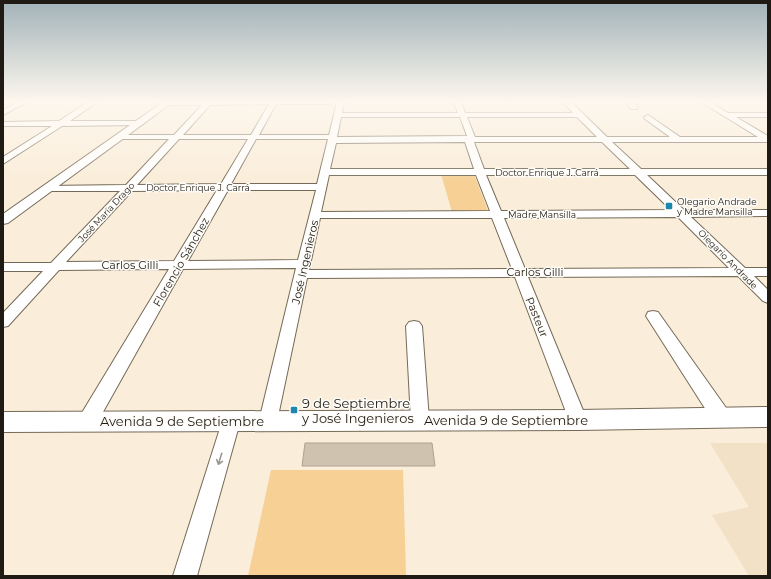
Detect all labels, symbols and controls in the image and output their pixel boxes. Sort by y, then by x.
street label: Doctor Enrique J. Carrá [495,167,599,178]
street label: José María Drago [75,180,137,245]
street label: Doctor Enrique J. Carrá [146,182,250,193]
place label: Olegario Andrade y Madre Mansilla [676,196,757,217]
marker: Olegario Andrade y Madre Mansilla [664,201,674,211]
street label: Madre Mansilla [508,209,576,220]
street label: Florencio Sánchez [150,215,212,309]
street label: José Ingenieros [288,218,322,306]
street label: Olegario Andrade [696,227,760,291]
street label: Carlos Gilli [102,258,159,272]
street label: Carlos Gilli [507,265,564,279]
street label: Pasteur [523,295,551,339]
place label: 9 de Septiembre y José Ingenieros [301,395,414,426]
marker: 9 de Septiembre y José Ingenieros [289,405,299,415]
street label: Avenida 9 de Septiembre [424,412,588,428]
street label: Avenida 9 de Septiembre [100,413,264,429]
one-way arrow [216,452,223,465]

